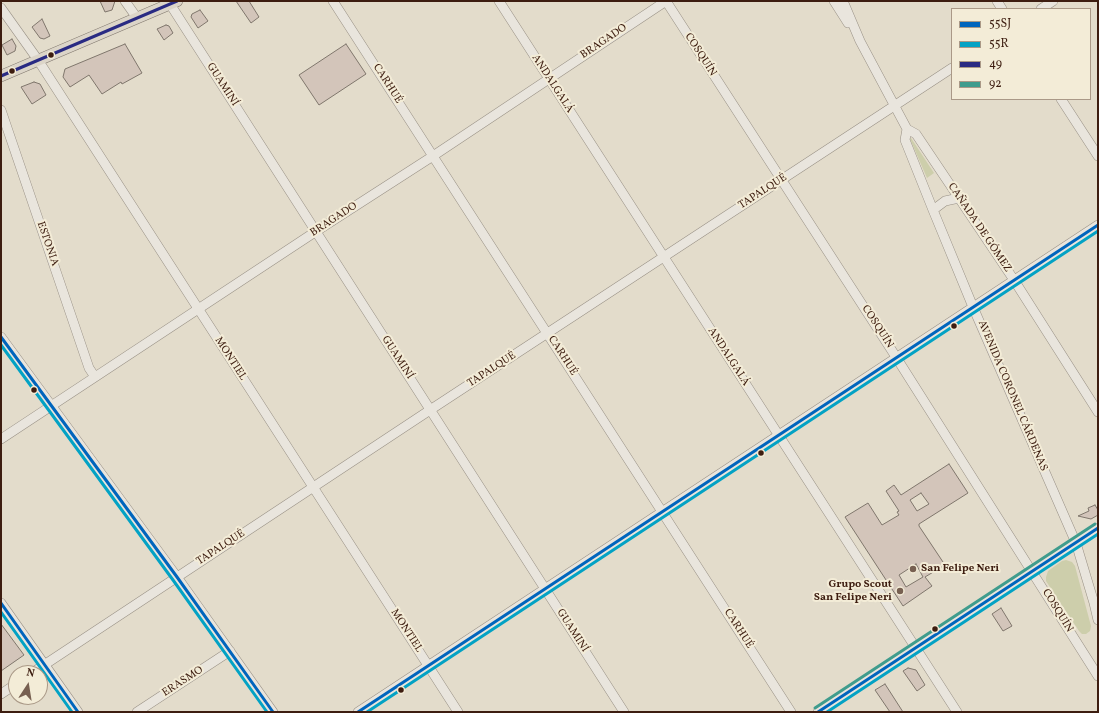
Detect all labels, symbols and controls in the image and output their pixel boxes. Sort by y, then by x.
legend [951,8,1091,100]
text: 55SJ [989,16,1011,32]
street label: BRAGADO [578,22,630,62]
street label: COSQUÍN [681,31,719,79]
text: 55R [989,36,1009,52]
unlabelled marker [46,50,56,60]
street label: ANDALGALÁ [528,52,576,116]
text: 49 [989,56,1002,72]
street label: GUAMINÍ [203,61,241,109]
street label: CARHUÉ [369,62,405,106]
unlabelled marker [7,66,17,76]
text: 92 [989,76,1002,92]
street label: TAPALQUÉ [736,171,790,213]
street label: CAÑADA DE GÓMEZ [944,181,1014,275]
street label: BRAGADO [308,200,360,240]
street label: ESTONIA [33,220,61,268]
street label: COSQUÍN [858,303,896,351]
street label: AVENIDA CORONEL CÁRDENAS [974,319,1050,473]
unlabelled marker [949,321,959,331]
street label: ANDALGALÁ [704,325,752,389]
street label: GUAMINÍ [378,334,416,382]
street label: CARHUÉ [544,334,580,378]
street label: MONTIEL [211,335,249,383]
street label: TAPALQUÉ [465,349,519,391]
unlabelled marker [29,385,39,395]
unlabelled marker [756,448,766,458]
street label: TAPALQUÉ [194,527,248,569]
place label: San Felipe Neri [921,562,999,576]
marker: San Felipe Neri [908,564,918,574]
place label: Grupo Scout San Felipe Neri [814,578,892,604]
marker: Grupo Scout San Felipe Neri [895,586,905,596]
street label: COSQUÍN [1039,587,1075,635]
street label: MONTIEL [387,607,425,655]
street label: GUAMINÍ [553,607,591,655]
street label: CARHUÉ [720,607,756,651]
unlabelled marker [930,624,940,634]
street label: ERASMO [160,664,206,700]
north arrow [8,665,48,705]
text: N [25,666,36,682]
unlabelled marker [396,685,406,695]

